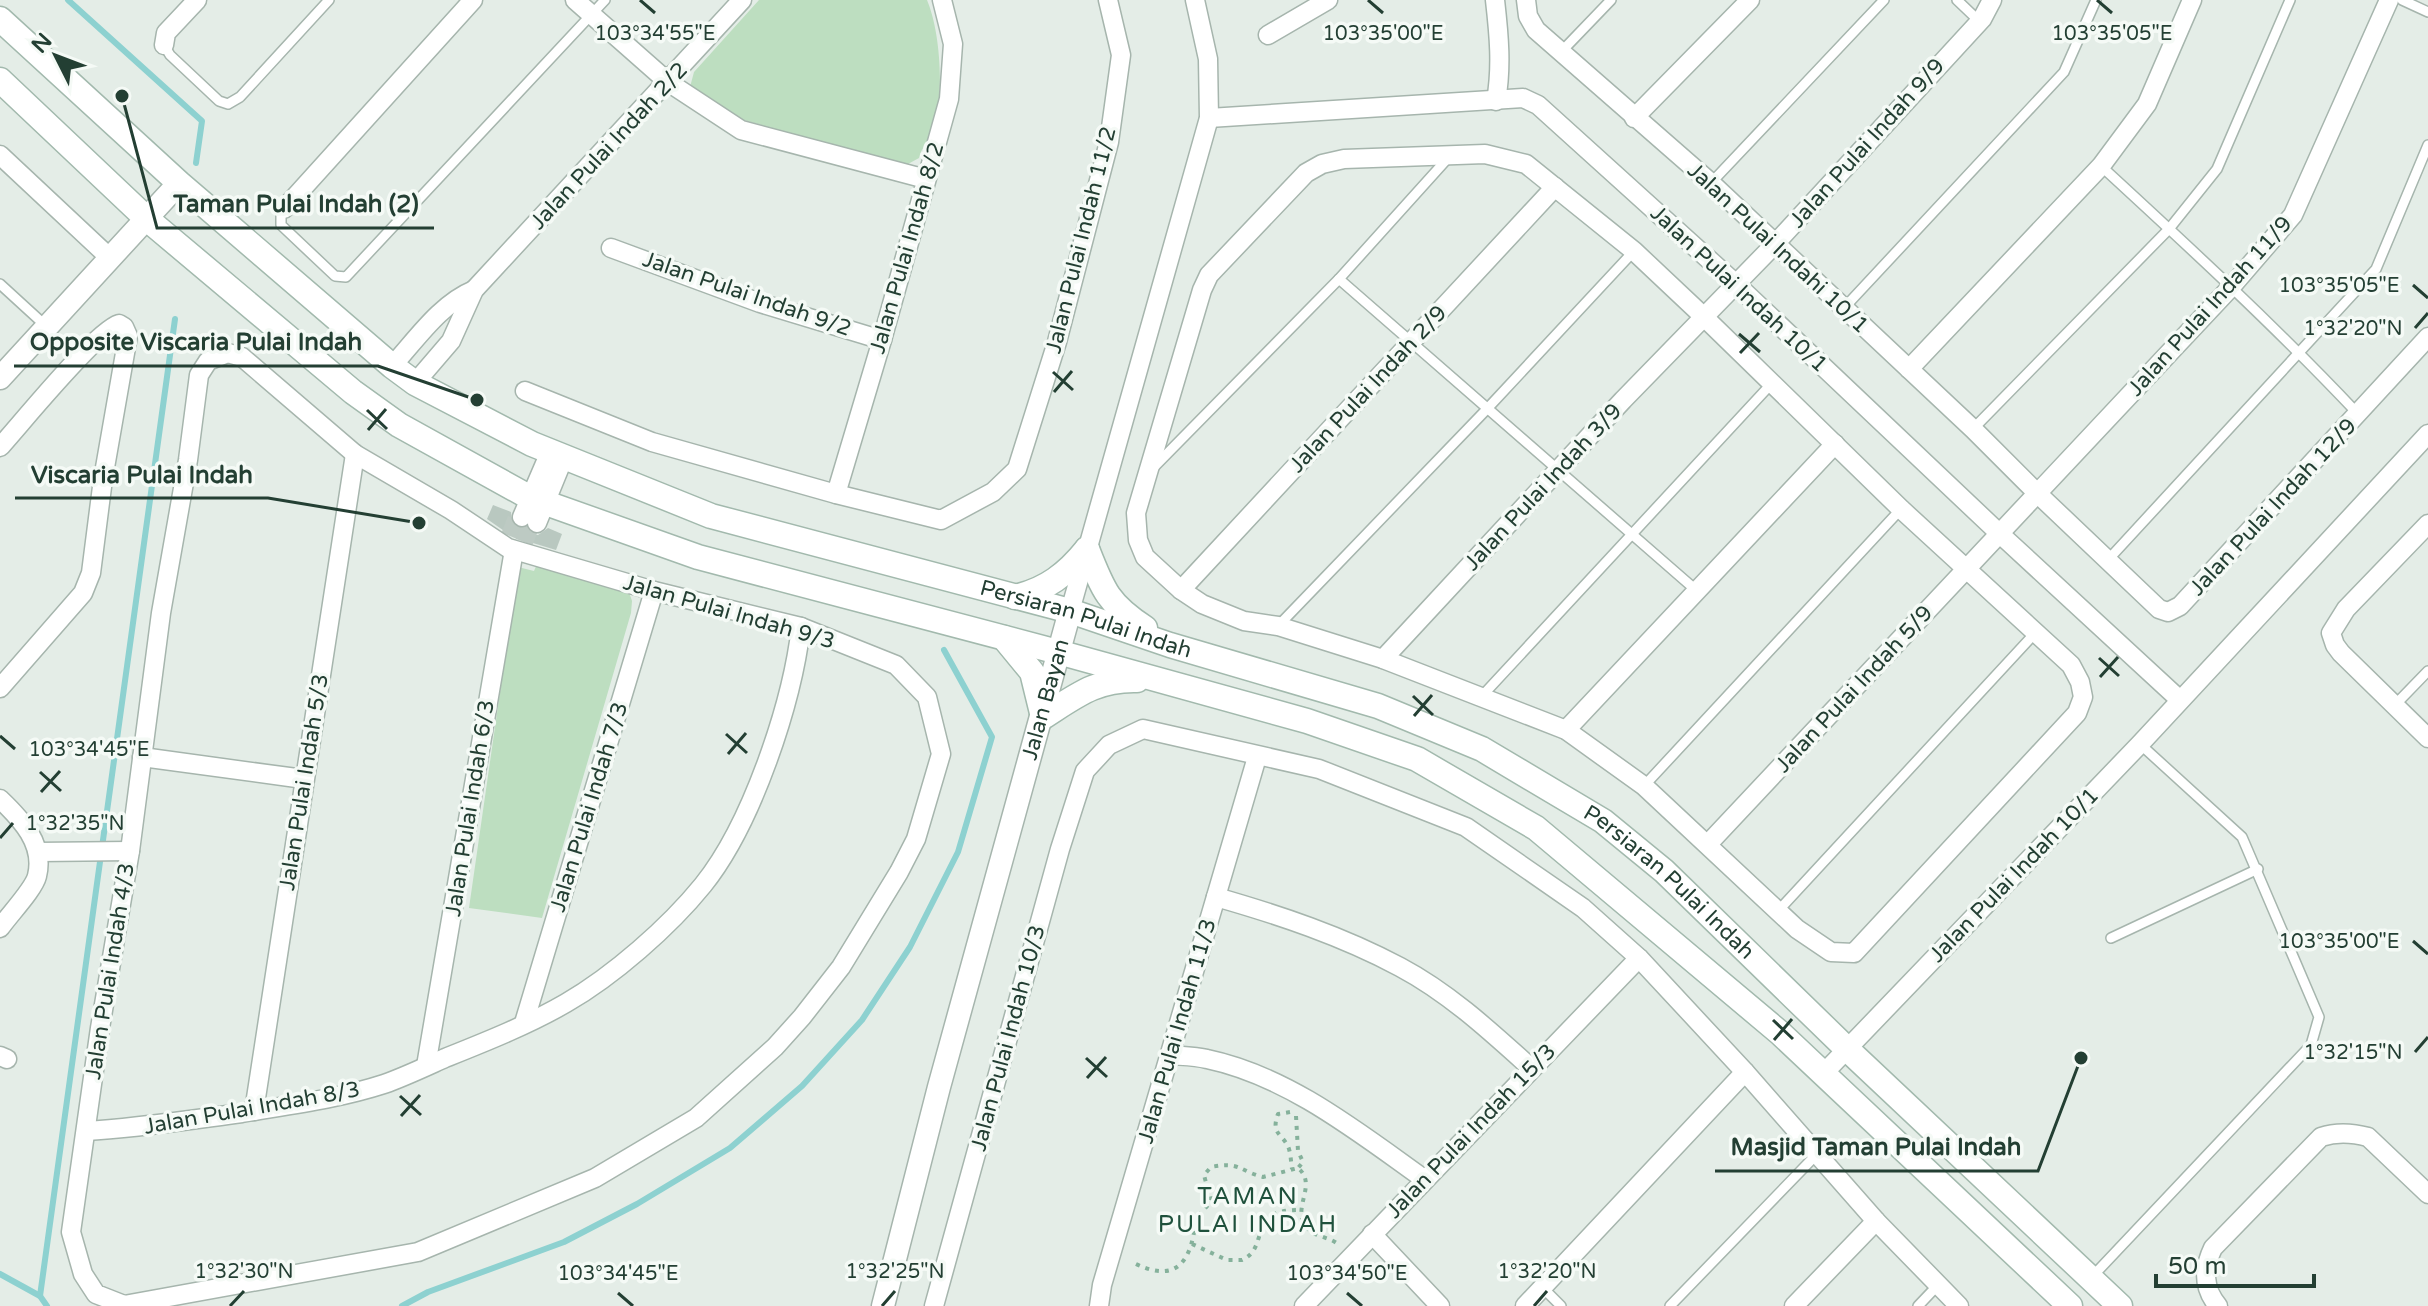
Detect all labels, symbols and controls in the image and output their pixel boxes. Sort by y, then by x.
north arrow [16,16,96,96]
text: 103°34'55"E [595,22,715,46]
text: 103°35'00"E [1323,22,1443,46]
text: 103°35'05"E [2052,22,2172,46]
text: N [26,28,57,59]
street label: Jalan Pulai Indah 9/9 [1784,53,1950,233]
street label: Jalan Pulai Indah 2/2 [525,57,693,235]
street label: Jalan Pulai Indah 11/2 [1040,124,1122,356]
street label: Jalan Pulai Indah 8/2 [864,139,950,357]
street label: Jalan Pulai Indahi 10/1 [1682,157,1874,339]
callout: Taman Pulai Indah (2) [157,180,434,228]
text: Taman Pulai Indah (2) [172,190,419,219]
street label: Jalan Pulai Indah 10/1 [1645,200,1833,378]
street label: Jalan Pulai Indah 11/9 [2123,211,2297,401]
street label: Jalan Pulai Indah 9/2 [639,246,855,342]
text: 103°35'05"E [2279,274,2399,298]
street label: Jalan Pulai Indah 2/9 [1284,300,1452,478]
text: 1°32'20"N [2303,317,2403,341]
callout: Opposite Viscaria Pulai Indah [14,318,378,366]
text: Opposite Viscaria Pulai Indah [30,328,362,357]
street label: Jalan Pulai Indah 3/9 [1459,398,1627,576]
street label: Jalan Pulai Indah 12/9 [2184,413,2362,601]
callout: Viscaria Pulai Indah [15,450,268,498]
text: Viscaria Pulai Indah [31,461,253,490]
street label: Jalan Pulai Indah 9/3 [620,569,838,655]
street label: Persiaran Pulai Indah [977,575,1195,664]
street label: Jalan Pulai Indah 5/9 [1770,600,1938,778]
street label: Jalan Bayan [1017,636,1075,763]
street label: Jalan Pulai Indah 5/3 [274,672,334,892]
street label: Jalan Pulai Indah 6/3 [440,698,500,918]
street label: Jalan Pulai Indah 7/3 [545,699,633,915]
text: 103°34'45"E [29,738,149,762]
street label: Jalan Pulai Indah 10/1 [1924,782,2104,968]
street label: Persiaran Pulai Indah [1579,800,1760,965]
text: 1°32'35"N [25,812,125,836]
street label: Jalan Pulai Indah 4/3 [80,861,140,1081]
street label: Jalan Pulai Indah 11/3 [1132,916,1222,1146]
street label: Jalan Pulai Indah 10/3 [965,922,1051,1154]
text: 103°35'00"E [2279,930,2399,954]
street label: Jalan Pulai Indah 15/3 [1381,1038,1561,1224]
text: 1°32'15"N [2303,1041,2403,1065]
street label: Jalan Pulai Indah 8/3 [142,1076,362,1140]
callout: Masjid Taman Pulai Indah [1715,1123,2038,1171]
text: Masjid Taman Pulai Indah [1731,1133,2021,1162]
district label: TAMAN PULAI INDAH [1158,1182,1338,1239]
scale bar [2156,1238,2314,1288]
text: 50 m [2168,1252,2226,1281]
text: 1°32'30"N [194,1260,294,1284]
text: 1°32'25"N [845,1260,945,1284]
text: 1°32'20"N [1497,1260,1597,1284]
text: 103°34'45"E [558,1262,678,1286]
text: 103°34'50"E [1287,1262,1407,1286]

